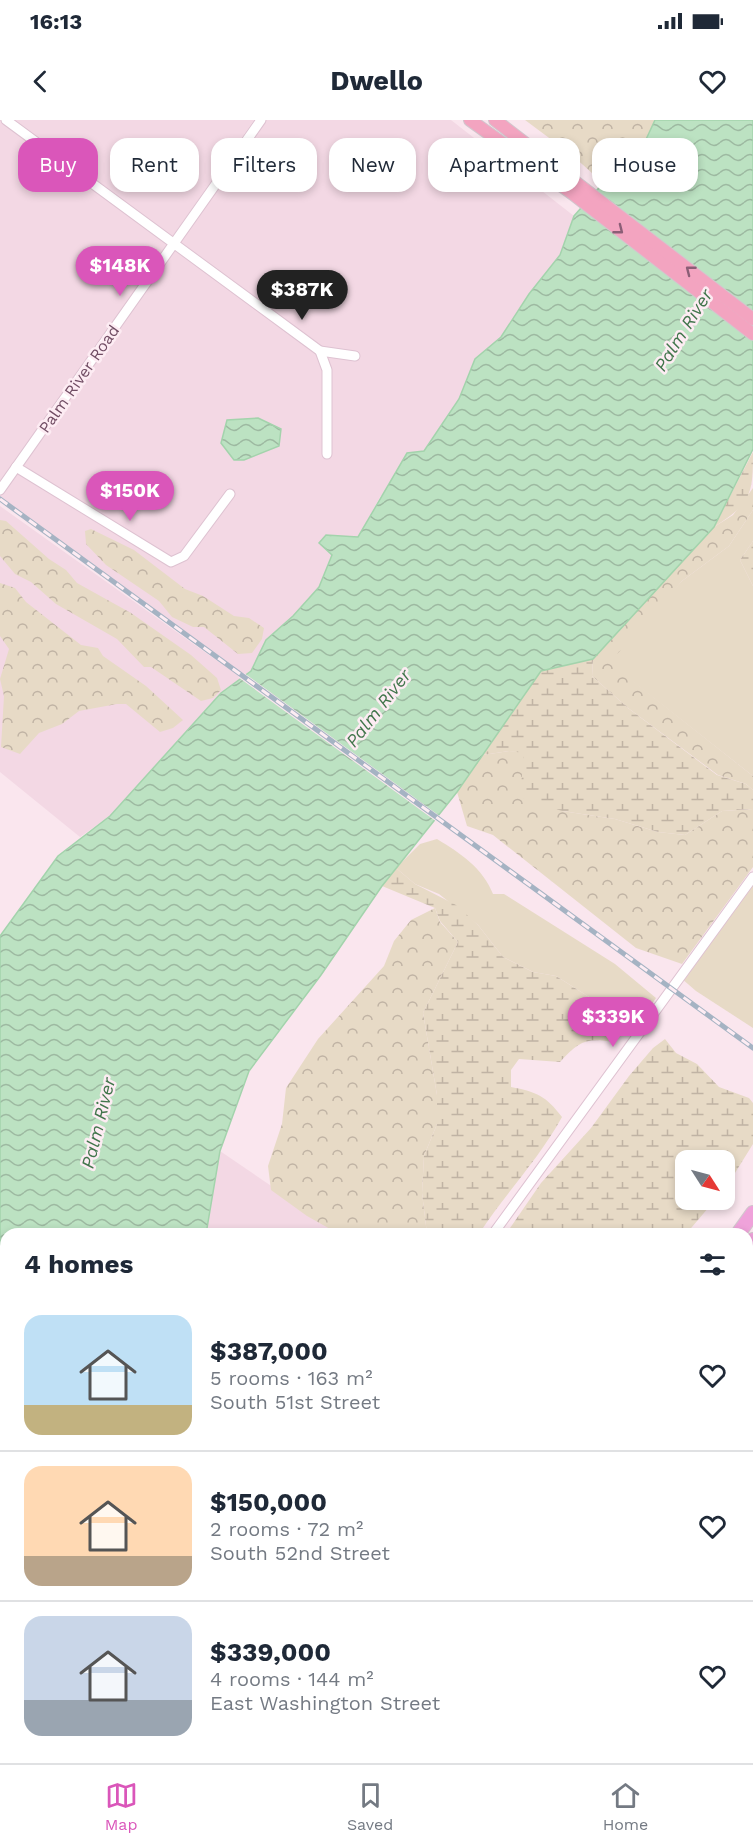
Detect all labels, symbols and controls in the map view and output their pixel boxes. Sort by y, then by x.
text: 16:13 [30,9,82,34]
icon: back [24,65,57,98]
text: Dwello [330,65,423,97]
icon: heart [696,65,729,98]
chip: Buy [18,138,98,192]
chip: Rent [110,138,199,192]
chip: Filters [211,138,317,192]
chip: New [329,138,416,192]
chip: Apartment [428,138,580,192]
chip: House [592,138,698,192]
one-way arrow [612,222,623,233]
pin: $148K [78,246,162,297]
text: $148K [90,253,150,277]
one-way arrow [686,267,697,278]
pin: $387K [260,270,344,321]
text: $387K [271,277,333,301]
water label: Palm River [650,284,717,375]
street label: Palm River Road [35,321,123,437]
pin: $150K [88,471,172,522]
text: $150K [100,478,160,502]
water label: Palm River [341,664,415,751]
pin: $339K [571,997,655,1048]
text: $339K [582,1004,644,1028]
water label: Palm River [77,1074,120,1171]
north arrow [675,1150,735,1210]
map controls [675,1150,735,1210]
icon: filters [696,1248,729,1281]
text: 4 homes [24,1249,133,1279]
text: $387,000 [210,1336,328,1366]
icon: home [72,1339,144,1411]
icon: heart [696,1359,729,1392]
text: 5 rooms · 163 m² [210,1366,372,1390]
text: South 51st Street [210,1390,380,1414]
text: $150,000 [210,1487,327,1517]
icon: home [72,1490,144,1562]
icon: heart [696,1510,729,1543]
text: 2 rooms · 72 m² [210,1517,363,1541]
text: South 52nd Street [210,1541,390,1565]
text: $339,000 [210,1637,331,1667]
icon: home [72,1640,144,1712]
icon: heart [696,1660,729,1693]
text: 4 rooms · 144 m² [210,1667,374,1691]
text: East Washington Street [210,1691,440,1715]
tab: Map [105,1779,138,1834]
tab: Saved [347,1779,393,1834]
tab: Home [603,1779,648,1834]

